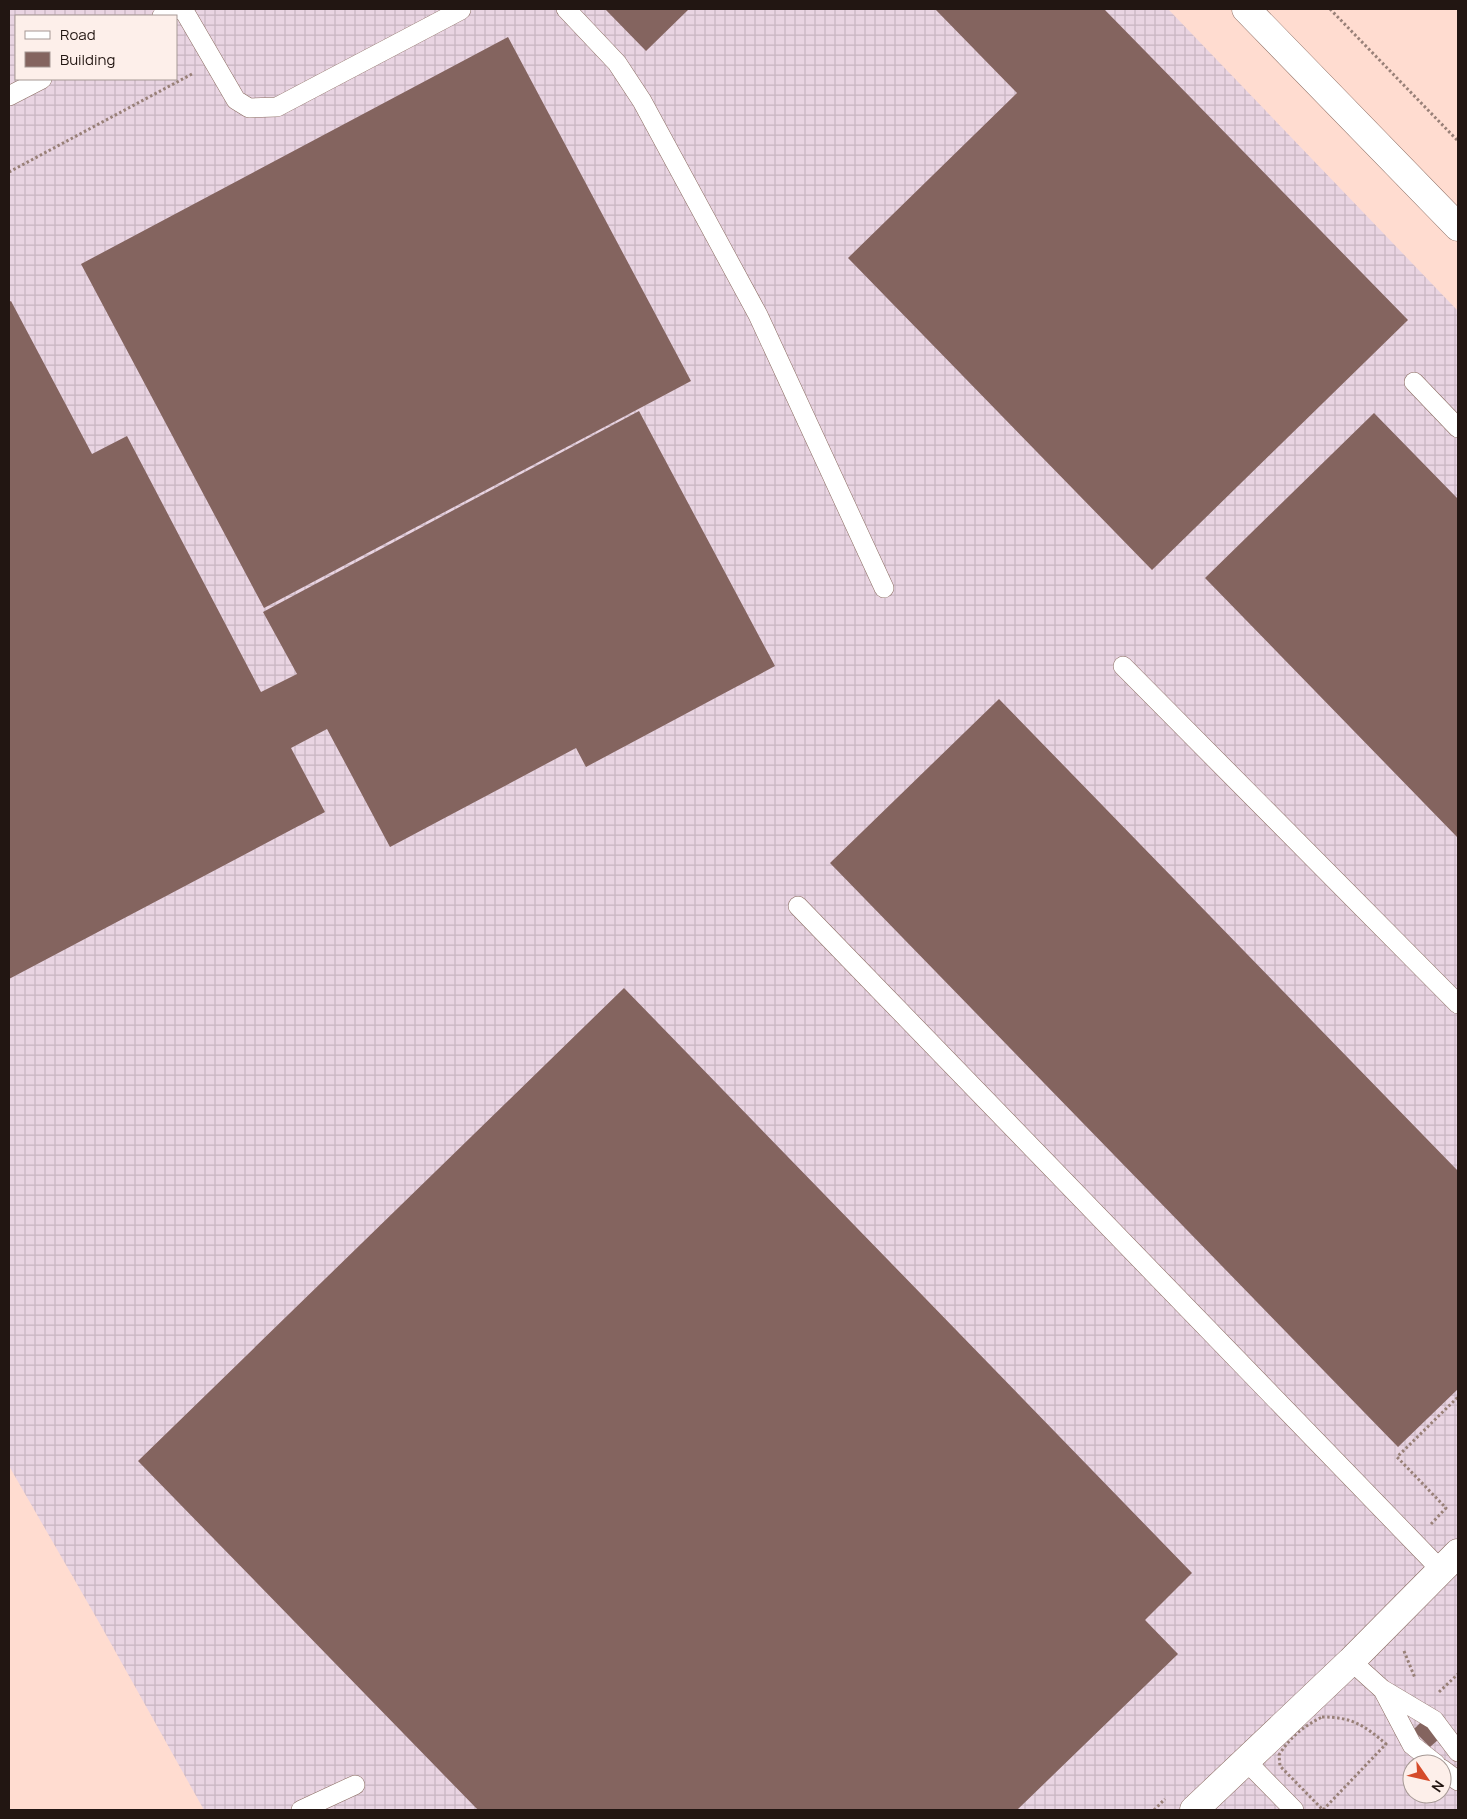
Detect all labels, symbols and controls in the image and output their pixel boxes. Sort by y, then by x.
legend [15,15,178,80]
text: Road [60,24,96,45]
text: Building [60,49,115,70]
north arrow [1402,1754,1452,1804]
text: N [1428,1777,1449,1796]

